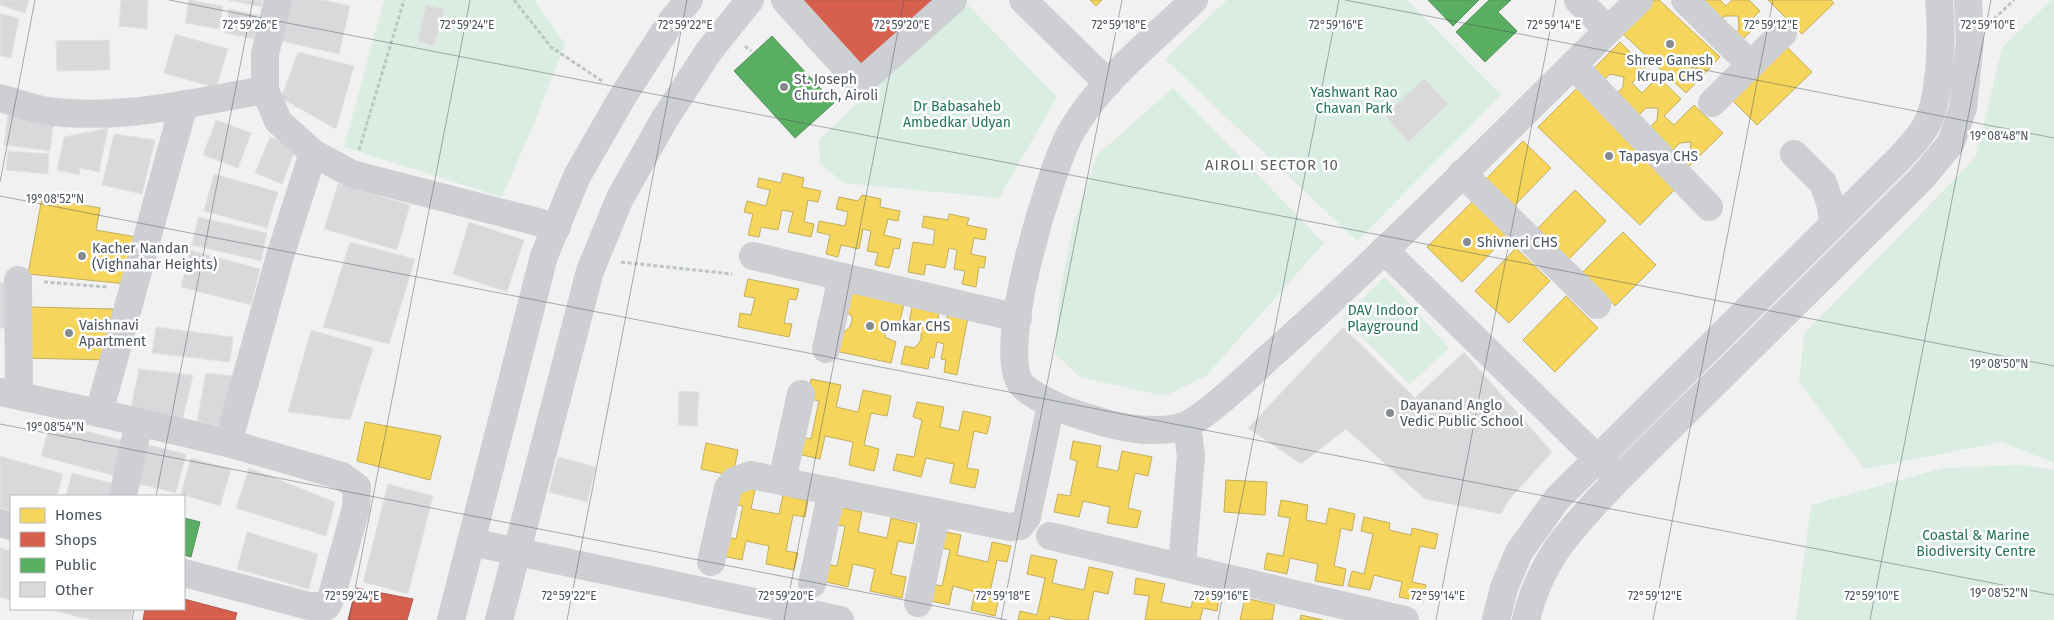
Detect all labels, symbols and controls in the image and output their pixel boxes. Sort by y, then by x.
text: 72°59'26"E [222,18,278,32]
text: 72°59'24"E [440,18,494,32]
text: 72°59'22"E [657,18,713,32]
text: 72°59'20"E [874,18,930,32]
text: 72°59'18"E [1092,18,1146,32]
text: 72°59'16"E [1309,18,1363,32]
text: 72°59'14"E [1527,18,1581,32]
text: 72°59'12"E [1744,18,1798,32]
text: 72°59'10"E [1960,18,2016,32]
marker: Shree Ganesh Krupa CHS [1664,38,1676,50]
place label: Shree Ganesh Krupa CHS [1627,52,1713,85]
place label: St. Joseph Church, Airoli [794,71,878,104]
marker: St. Joseph Church, Airoli [778,81,790,93]
park label: Yashwant Rao Chavan Park [1310,84,1398,117]
park label: Dr Babasaheb Ambedkar Udyan [903,98,1011,131]
text: 19°08'48"N [1970,129,2028,143]
place label: Tapasya CHS [1619,148,1698,165]
marker: Tapasya CHS [1603,150,1615,162]
district label: AIROLI SECTOR 10 [1205,156,1339,174]
text: 19°08'52"N [26,192,84,206]
place label: Shivneri CHS [1477,234,1558,251]
marker: Shivneri CHS [1461,236,1473,248]
place label: Kacher Nandan (Vighnahar Heights) [92,240,217,273]
marker: Kacher Nandan (Vighnahar Heights) [76,250,88,262]
park label: DAV Indoor Playground [1347,302,1419,335]
place label: Vaishnavi Apartment [79,317,147,350]
place label: Omkar CHS [880,318,951,335]
marker: Omkar CHS [864,320,876,332]
marker: Vaishnavi Apartment [63,327,75,339]
text: 19°08'50"N [1969,357,2029,371]
place label: Dayanand Anglo Vedic Public School [1400,397,1523,430]
marker: Dayanand Anglo Vedic Public School [1384,407,1396,419]
text: 19°08'54"N [26,420,84,434]
legend [10,495,185,610]
text: Homes [55,506,102,524]
park label: Coastal & Marine Biodiversity Centre [1916,527,2036,560]
text: Shops [55,531,97,549]
text: Public [55,556,97,574]
text: Other [55,581,94,599]
text: 19°08'52"N [1970,586,2028,600]
text: 72°59'24"E [325,589,379,603]
text: 72°59'22"E [541,589,597,603]
text: 72°59'20"E [758,589,814,603]
text: 72°59'18"E [976,589,1030,603]
text: 72°59'16"E [1194,589,1248,603]
text: 72°59'14"E [1411,589,1465,603]
text: 72°59'12"E [1628,589,1682,603]
text: 72°59'10"E [1844,589,1900,603]

